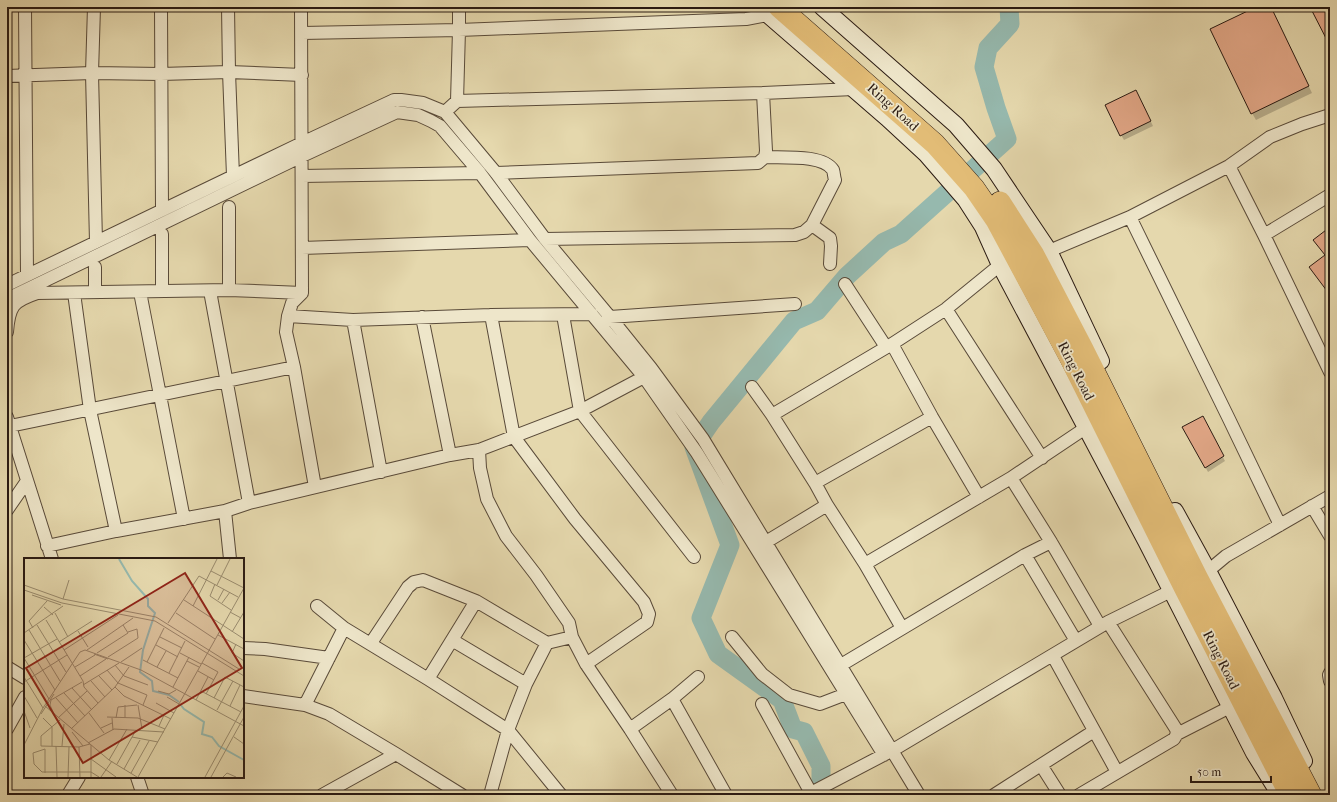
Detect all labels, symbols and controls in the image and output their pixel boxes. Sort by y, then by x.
street label: Ring Road [864,79,923,135]
street label: Ring Road [1054,339,1098,404]
inset map [24,558,244,778]
street label: Ring Road [1199,628,1243,693]
scale bar [1191,758,1271,784]
text: 50 m [1197,765,1221,779]

